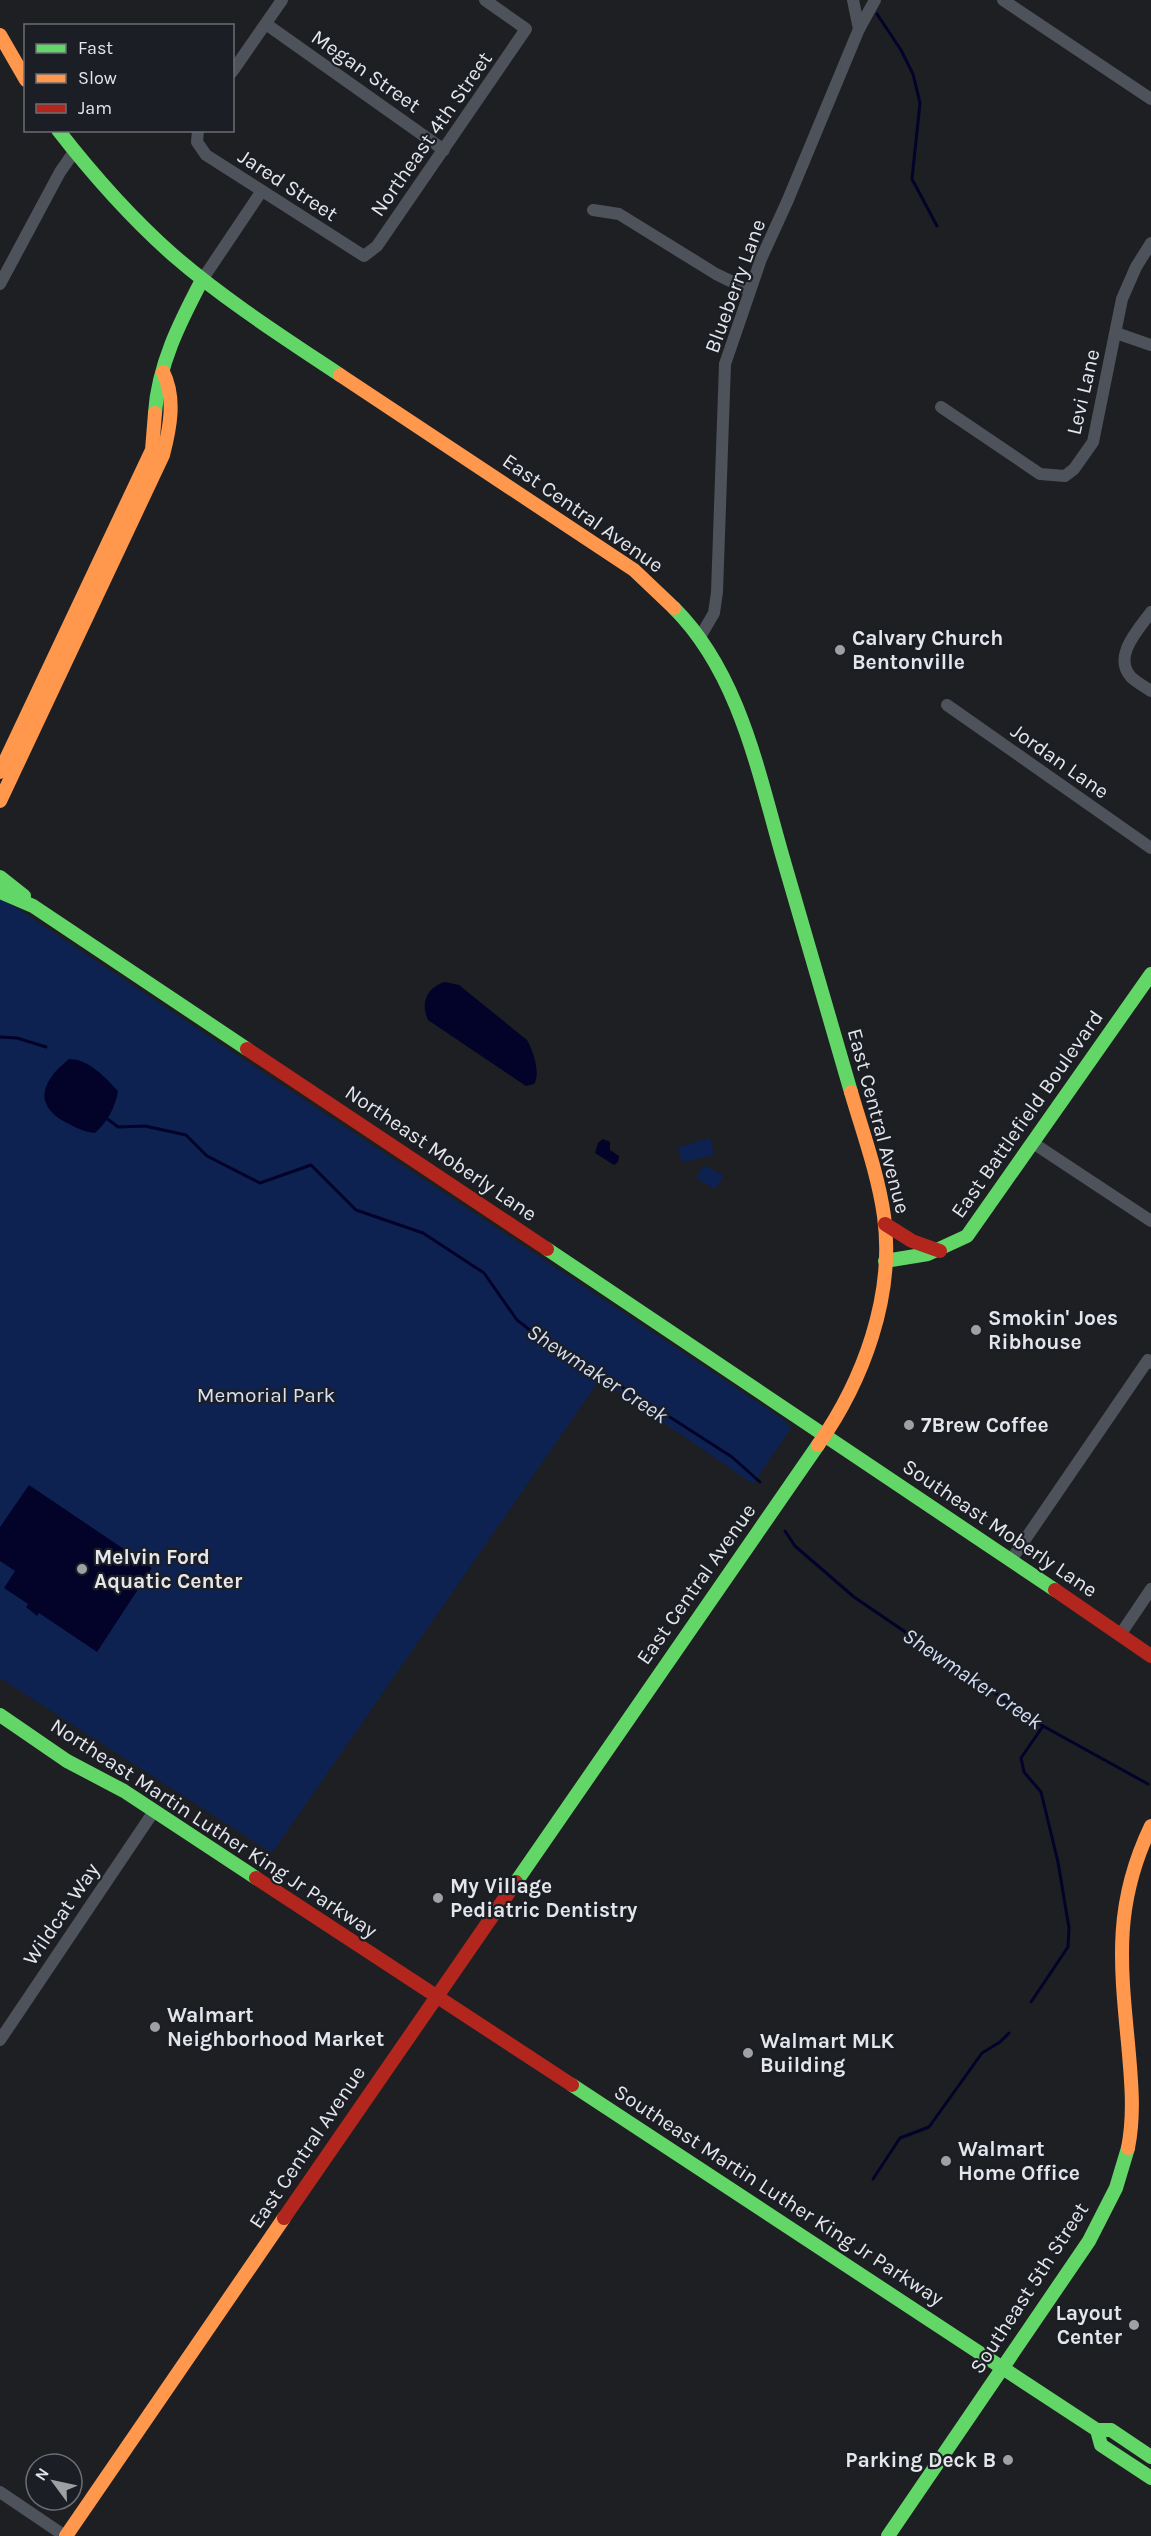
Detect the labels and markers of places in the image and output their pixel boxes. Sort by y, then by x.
place label: Calvary Church Bentonville [852,626,1003,674]
marker: Calvary Church Bentonville [833,643,847,657]
place label: Smokin' Joes Ribhouse [988,1306,1118,1354]
marker: Smokin' Joes Ribhouse [969,1323,983,1337]
place label: 7Brew Coffee [921,1413,1049,1437]
marker: 7Brew Coffee [902,1418,916,1432]
place label: Melvin Ford Aquatic Center [94,1545,243,1594]
marker: Melvin Ford Aquatic Center [75,1562,89,1576]
place label: My Village Pediatric Dentistry [450,1874,638,1922]
marker: My Village Pediatric Dentistry [431,1891,445,1905]
place label: Walmart Neighborhood Market [167,2003,384,2051]
marker: Walmart Neighborhood Market [148,2020,162,2034]
place label: Walmart MLK Building [760,2029,895,2077]
marker: Walmart MLK Building [741,2046,755,2060]
place label: Walmart Home Office [958,2137,1080,2185]
marker: Walmart Home Office [939,2154,953,2168]
place label: Layout Center [1055,2301,1123,2349]
marker: Layout Center [1127,2318,1141,2332]
place label: Parking Deck B [845,2448,996,2472]
marker: Parking Deck B [1001,2453,1015,2467]

